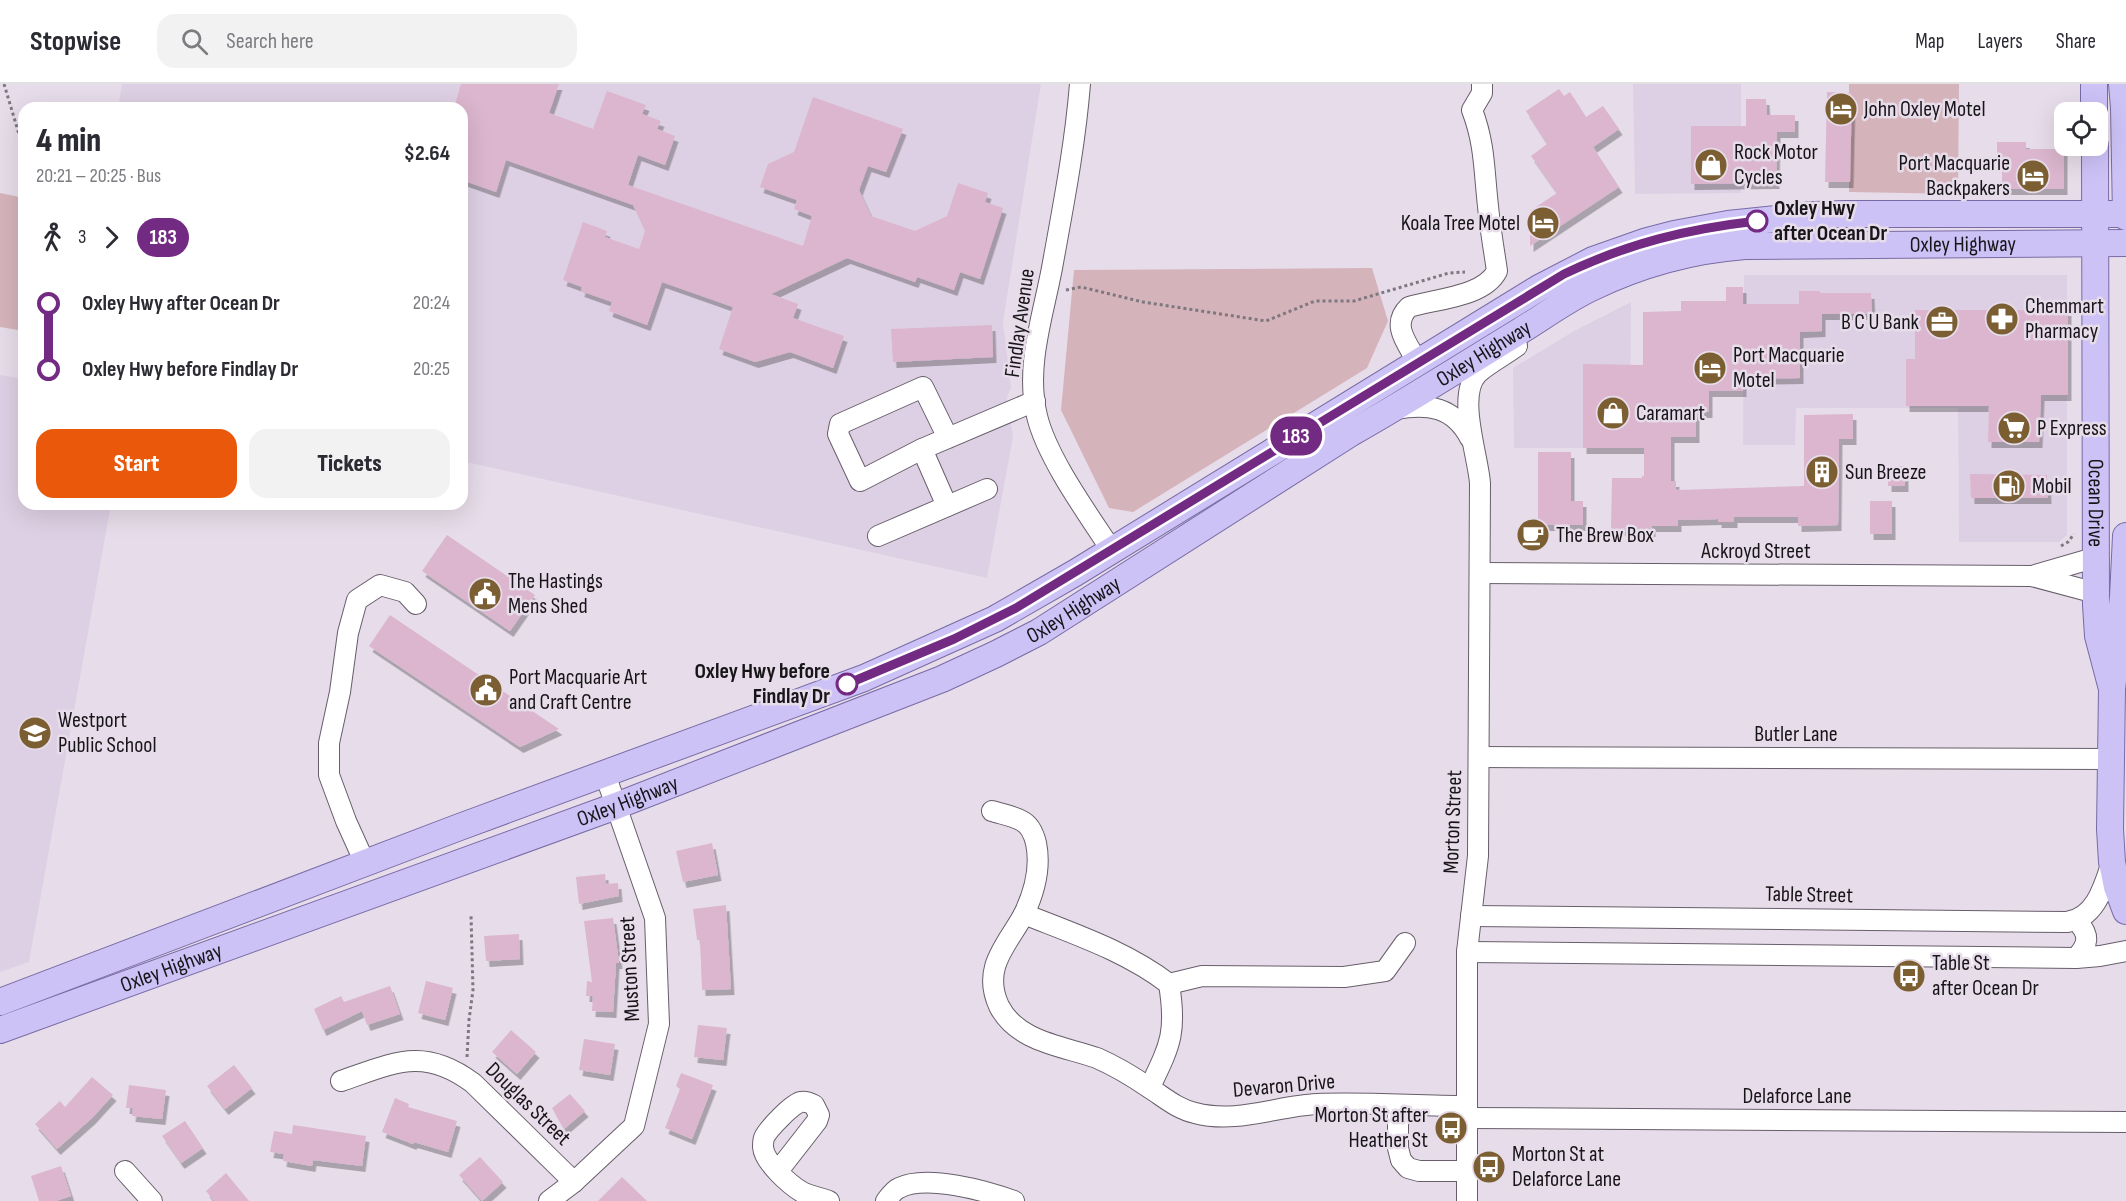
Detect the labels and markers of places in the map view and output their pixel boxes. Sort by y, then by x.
hotel icon: John Oxley Motel [1823,91,1859,127]
place label: John Oxley Motel [1863,96,1986,123]
place label: Rock Motor Cycles [1734,139,1818,191]
shop icon: Rock Motor Cycles [1693,147,1729,183]
place label: Port Macquarie Backpakers [1898,150,2010,202]
hotel icon: Port Macquarie Backpakers [2015,158,2051,194]
place label: Oxley Hwy after Ocean Dr [1774,195,1887,247]
hotel icon: Koala Tree Motel [1525,205,1561,241]
place label: Koala Tree Motel [1401,210,1520,237]
marker: Oxley Hwy after Ocean Dr [1746,210,1768,232]
place label: Chemmart Pharmacy [2025,293,2104,345]
pharmacy icon: Chemmart Pharmacy [1984,301,2020,337]
office icon: B C U Bank [1924,304,1960,340]
place label: B C U Bank [1841,309,1920,336]
place label: Port Macquarie Motel [1733,342,1845,394]
hotel icon: Port Macquarie Motel [1692,350,1728,386]
shop icon: Caramart [1595,395,1631,431]
place label: Caramart [1636,400,1705,427]
supermarket icon: P Express [1996,410,2032,446]
place label: P Express [2037,415,2107,442]
building icon: Sun Breeze [1804,454,1840,490]
place label: Sun Breeze [1845,459,1926,486]
fuel station icon: Mobil [1991,468,2027,504]
place label: Mobil [2032,473,2072,500]
cafe icon: The Brew Box [1515,517,1551,553]
place label: The Brew Box [1556,522,1655,549]
place label: The Hastings Mens Shed [508,568,603,620]
public building icon: The Hastings Mens Shed [467,576,503,612]
place label: Oxley Hwy before Findlay Dr [694,658,830,710]
place label: Port Macquarie Art and Craft Centre [509,664,647,716]
public building icon: Port Macquarie Art and Craft Centre [468,672,504,708]
marker: Oxley Hwy before Findlay Dr [836,673,858,695]
place label: Westport Public School [58,707,157,759]
school or university icon: Westport Public School [17,715,53,751]
place label: Table St after Ocean Dr [1932,950,2039,1002]
bus stop icon: Table St after Ocean Dr [1891,958,1927,994]
place label: Morton St after Heather St [1315,1102,1428,1154]
bus stop icon: Morton St after Heather St [1433,1110,1469,1146]
place label: Morton St at Delaforce Lane [1512,1141,1621,1193]
bus stop icon: Morton St at Delaforce Lane [1471,1149,1507,1185]

